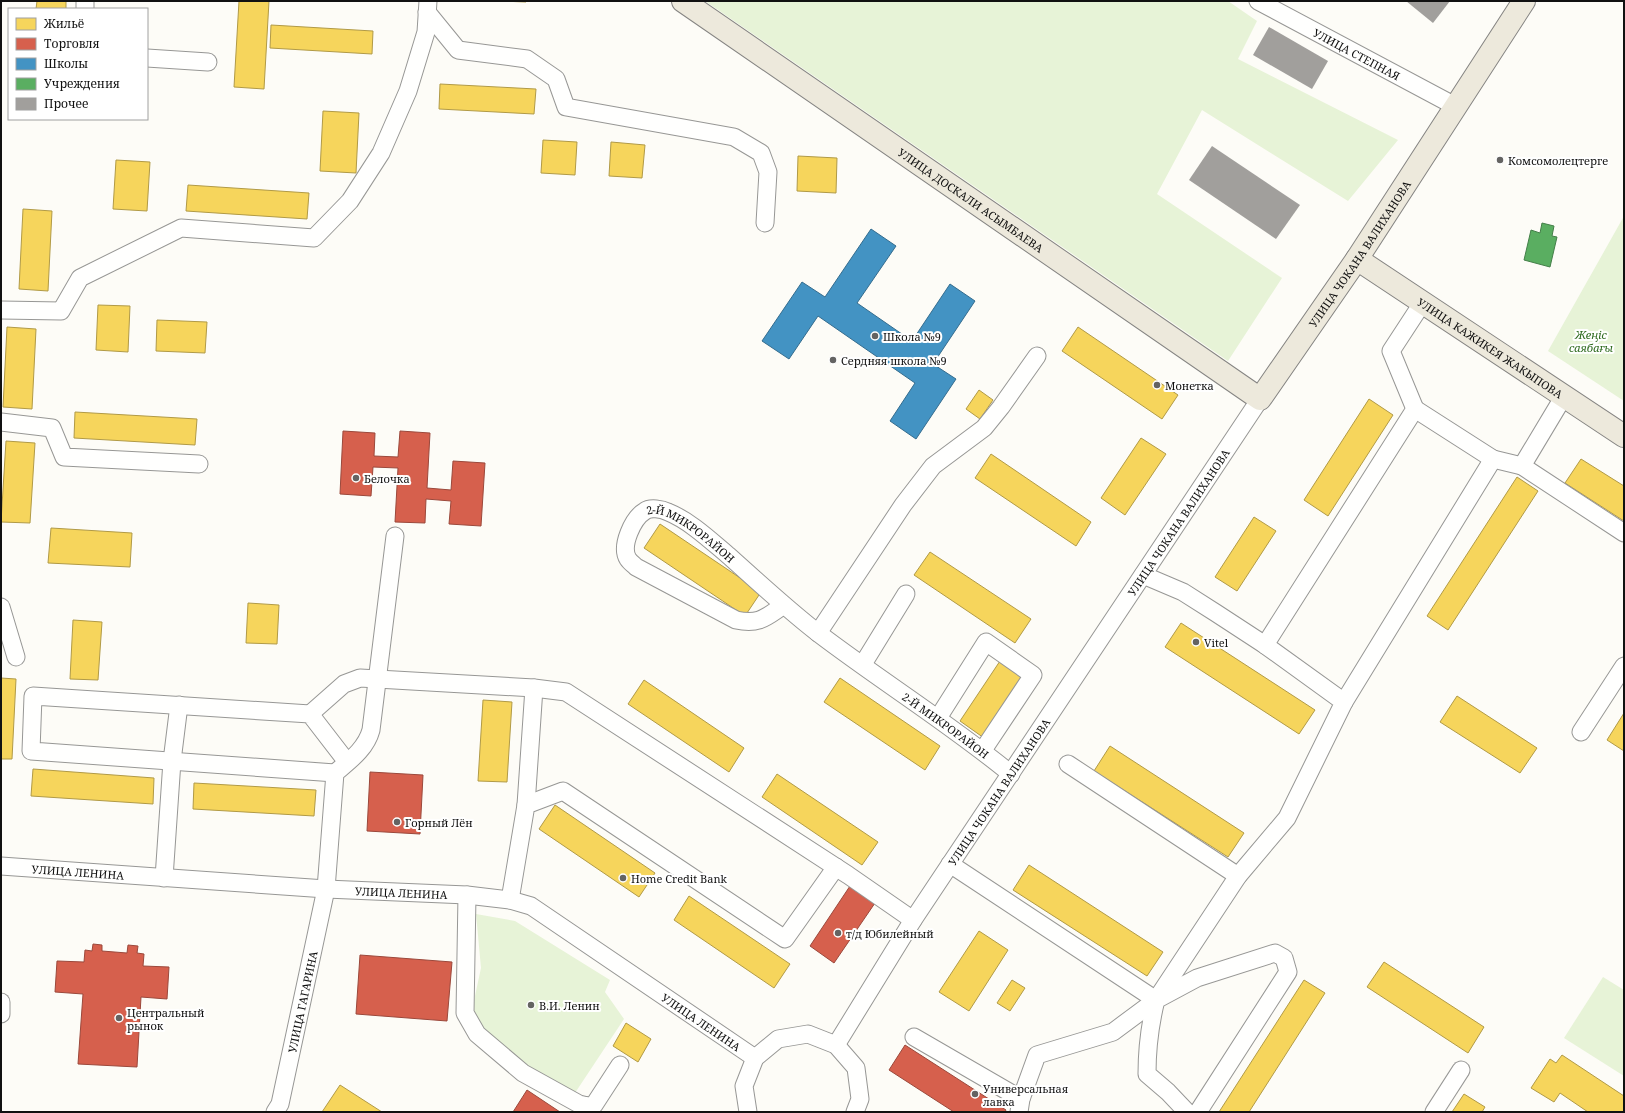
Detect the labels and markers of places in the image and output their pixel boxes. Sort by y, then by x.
place label: Комсомолецтерге [1508,153,1608,168]
marker: Комсомолецтерге [1495,155,1505,165]
place label: Школа №9 [883,329,941,344]
marker: Школа №9 [870,331,880,341]
place label: Сердняя школа №9 [841,353,947,368]
marker: Сердняя школа №9 [828,355,838,365]
place label: Монетка [1165,378,1214,393]
marker: Монетка [1152,380,1162,390]
place label: Белочка [364,471,410,486]
marker: Белочка [351,473,361,483]
place label: Vitel [1204,635,1229,650]
marker: Vitel [1191,637,1201,647]
place label: Горный Лён [405,815,473,830]
marker: Горный Лён [392,817,402,827]
place label: Home Credit Bank [631,871,728,886]
marker: Home Credit Bank [618,873,628,883]
place label: т/д Юбилейный [846,926,934,941]
marker: т/д Юбилейный [833,928,843,938]
place label: В.И. Ленин [539,998,600,1013]
marker: В.И. Ленин [526,1000,536,1010]
place label: Центральный рынок [127,1005,204,1033]
marker: Центральный рынок [114,1013,124,1023]
place label: Универсальная лавка [983,1081,1068,1109]
marker: Универсальная лавка [970,1089,980,1099]

